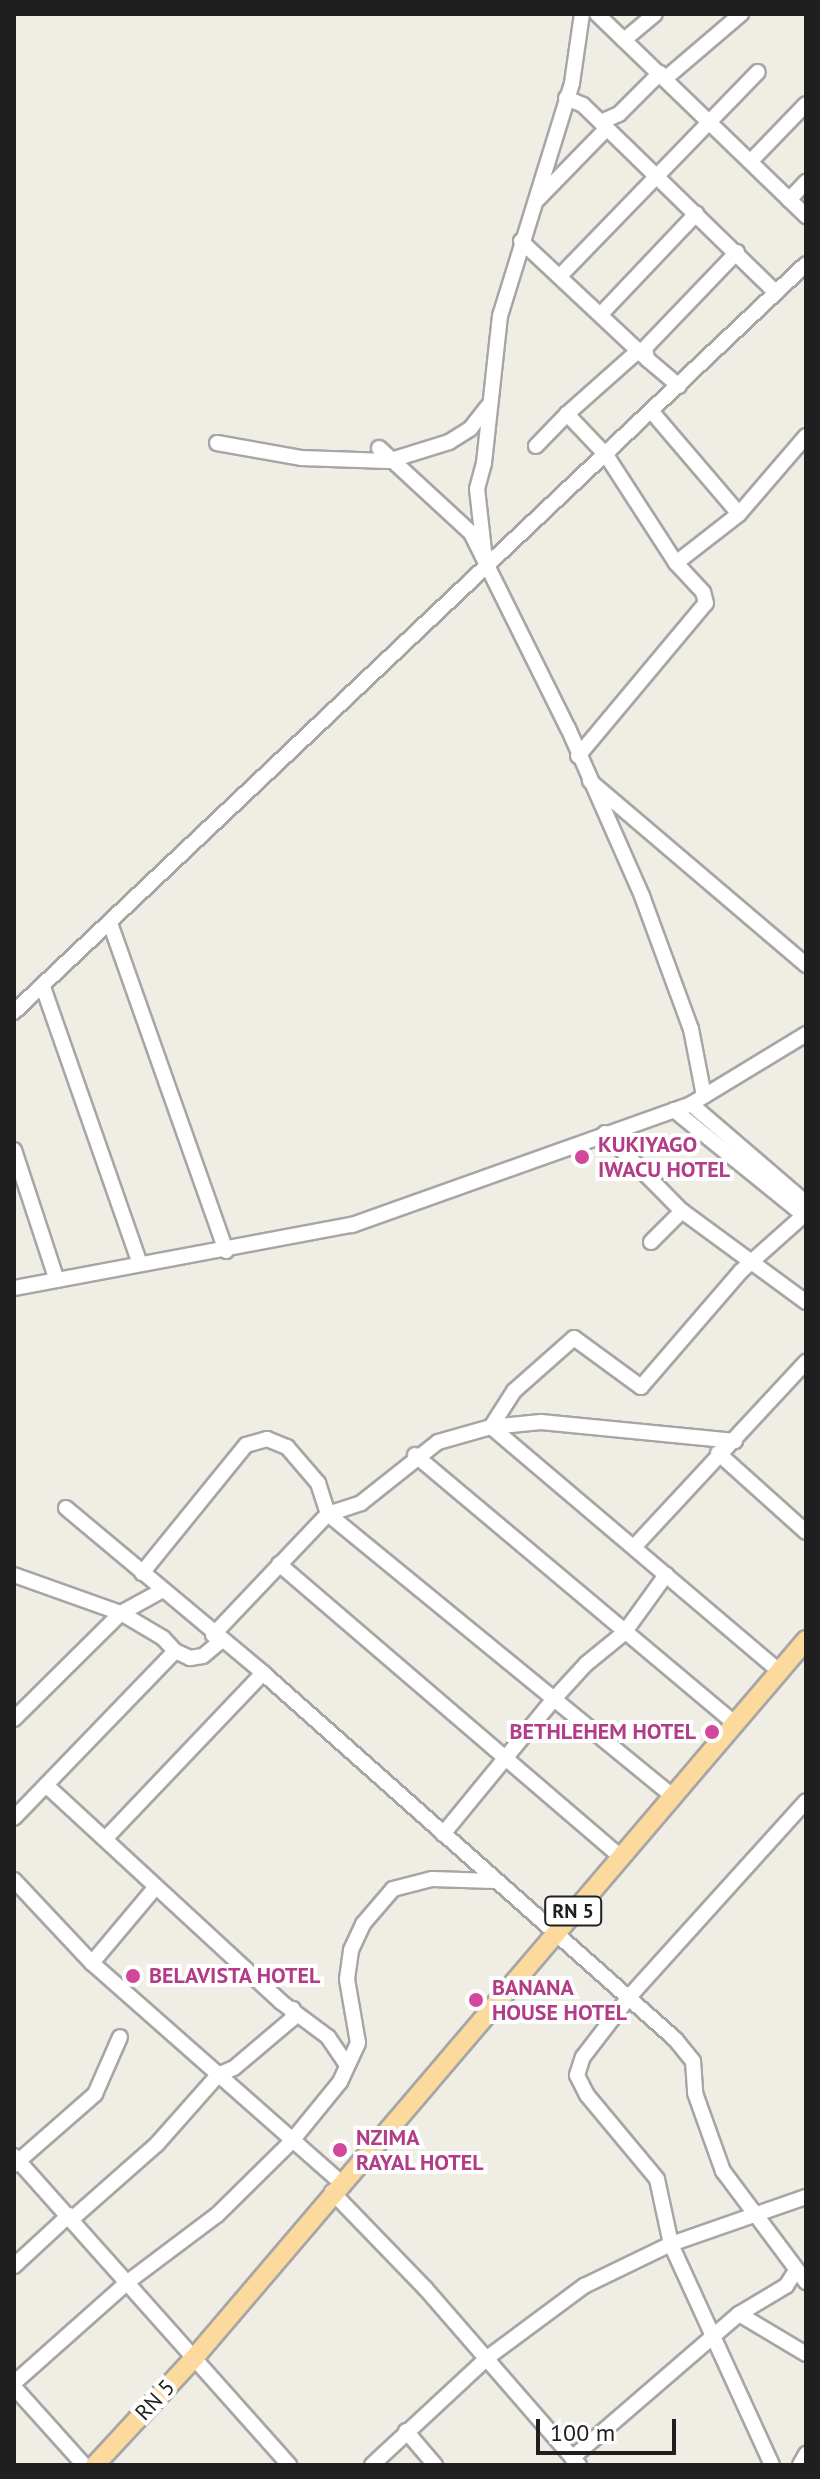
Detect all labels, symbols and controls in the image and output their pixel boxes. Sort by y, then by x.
place label: KUKIYAGO IWACU HOTEL [598,1131,730,1182]
marker: KUKIYAGO IWACU HOTEL [573,1148,591,1166]
place label: BETHLEHEM HOTEL [509,1719,696,1745]
marker: BETHLEHEM HOTEL [703,1723,721,1741]
road number: RN 5 [543,1895,603,1927]
place label: BELAVISTA HOTEL [149,1963,321,1989]
marker: BELAVISTA HOTEL [124,1967,142,1985]
place label: BANANA HOUSE HOTEL [492,1974,627,2026]
marker: BANANA HOUSE HOTEL [467,1991,485,2009]
place label: NZIMA RAYAL HOTEL [356,2124,485,2176]
marker: NZIMA RAYAL HOTEL [331,2141,349,2159]
street label: RN 5 [130,2374,180,2426]
scale bar [540,2403,680,2453]
text: 100 m [550,2417,615,2448]

